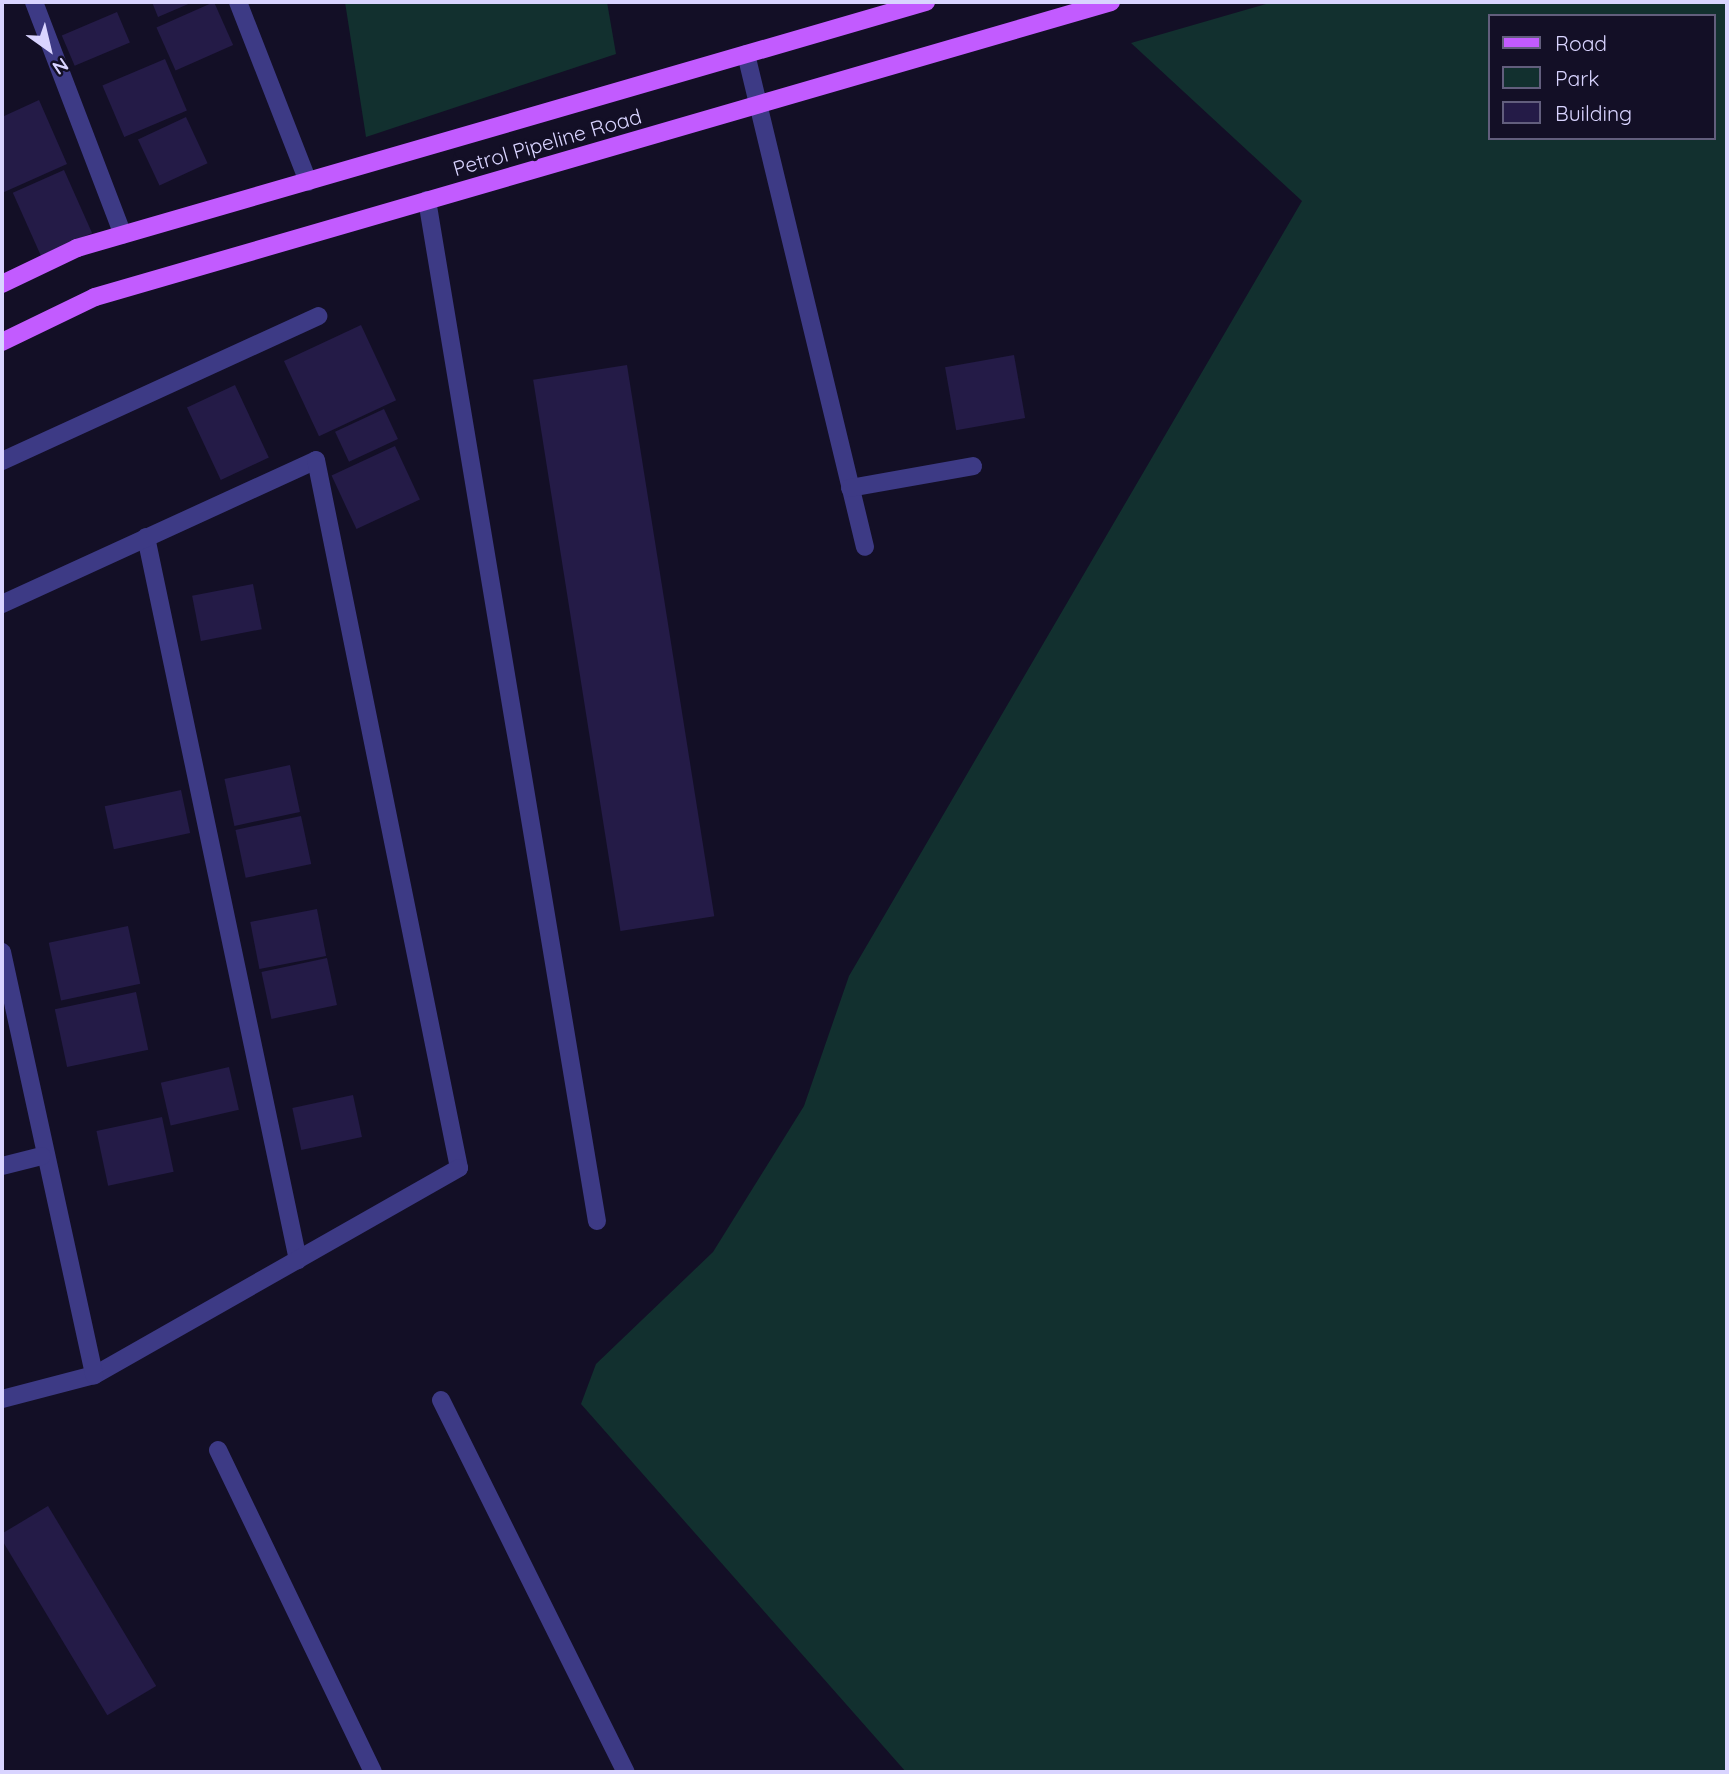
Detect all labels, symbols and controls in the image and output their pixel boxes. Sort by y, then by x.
north arrow [14,14,84,84]
legend [1488,14,1715,140]
text: Road [1555,30,1607,56]
text: N [48,53,73,80]
text: Park [1555,65,1599,91]
text: Building [1555,100,1632,126]
street label: Petrol Pipeline Road [450,103,644,181]

